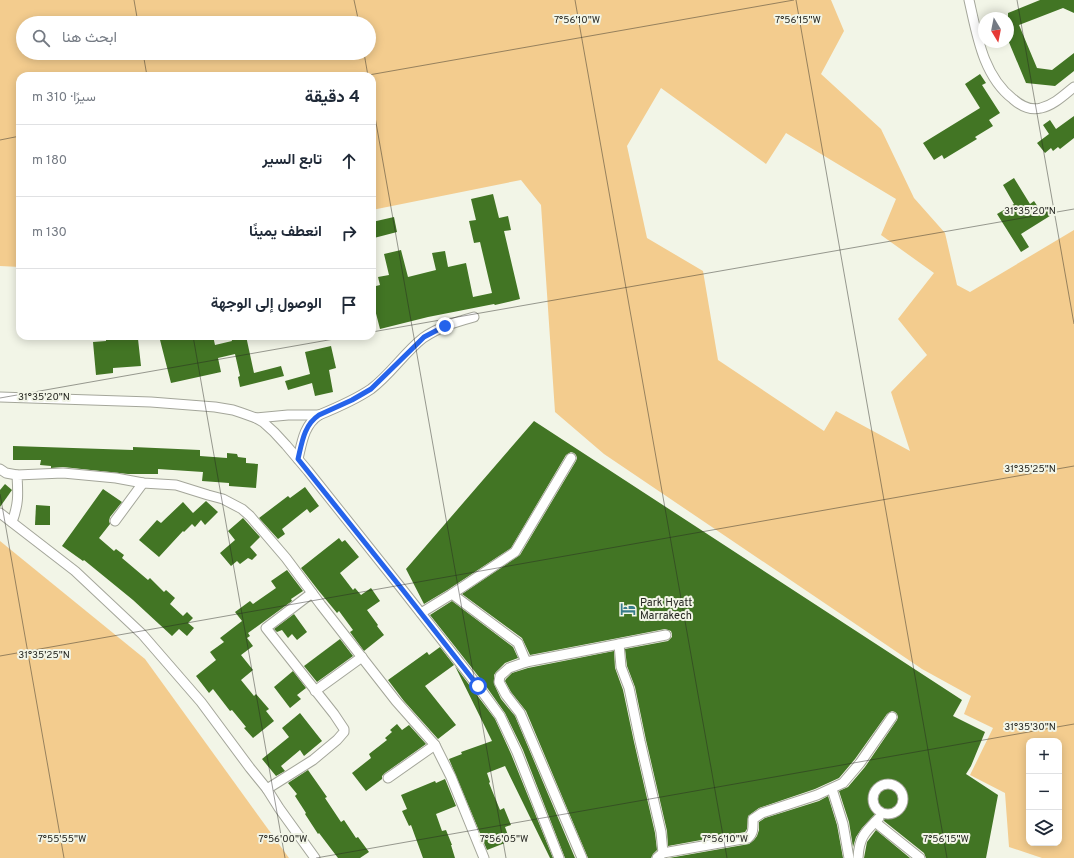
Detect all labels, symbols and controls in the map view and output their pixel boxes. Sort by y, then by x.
north arrow [978,12,1014,48]
text: 7°56'10"W [554,14,600,27]
text: 7°56'15"W [775,14,821,27]
search box [16,16,376,60]
icon: search [30,27,52,49]
text: ابحث هنا [62,29,117,48]
text: 4 دقيقة [305,87,360,109]
text: سيرًا · 310 m [32,90,96,106]
icon: ahead [338,150,360,172]
text: تابع السير [262,151,322,170]
text: 180 m [32,153,67,169]
text: 31°35'20"N [1004,205,1056,218]
icon: right [338,222,360,244]
text: انعطف يمينًا [249,223,322,242]
text: 130 m [32,225,67,241]
icon: arrive [338,294,360,316]
text: الوصول إلى الوجهة [211,295,322,314]
route end [436,317,454,335]
text: 31°35'20"N [18,391,70,404]
text: 31°35'25"N [1004,463,1056,476]
place label: Park Hyatt Marrakech [640,596,692,623]
hotel icon: Park Hyatt Marrakech [619,600,637,618]
text: 31°35'25"N [18,649,70,662]
route start [469,677,487,695]
text: 31°35'30"N [1004,721,1056,734]
map controls [1026,738,1062,846]
button: + [1026,738,1062,774]
button: − [1026,774,1062,810]
button: layers [1026,810,1062,846]
text: 7°55'55"W [38,833,86,846]
text: 7°56'00"W [259,833,307,846]
text: 7°56'05"W [480,833,528,846]
text: 7°56'10"W [702,833,748,846]
text: 7°56'15"W [923,833,969,846]

